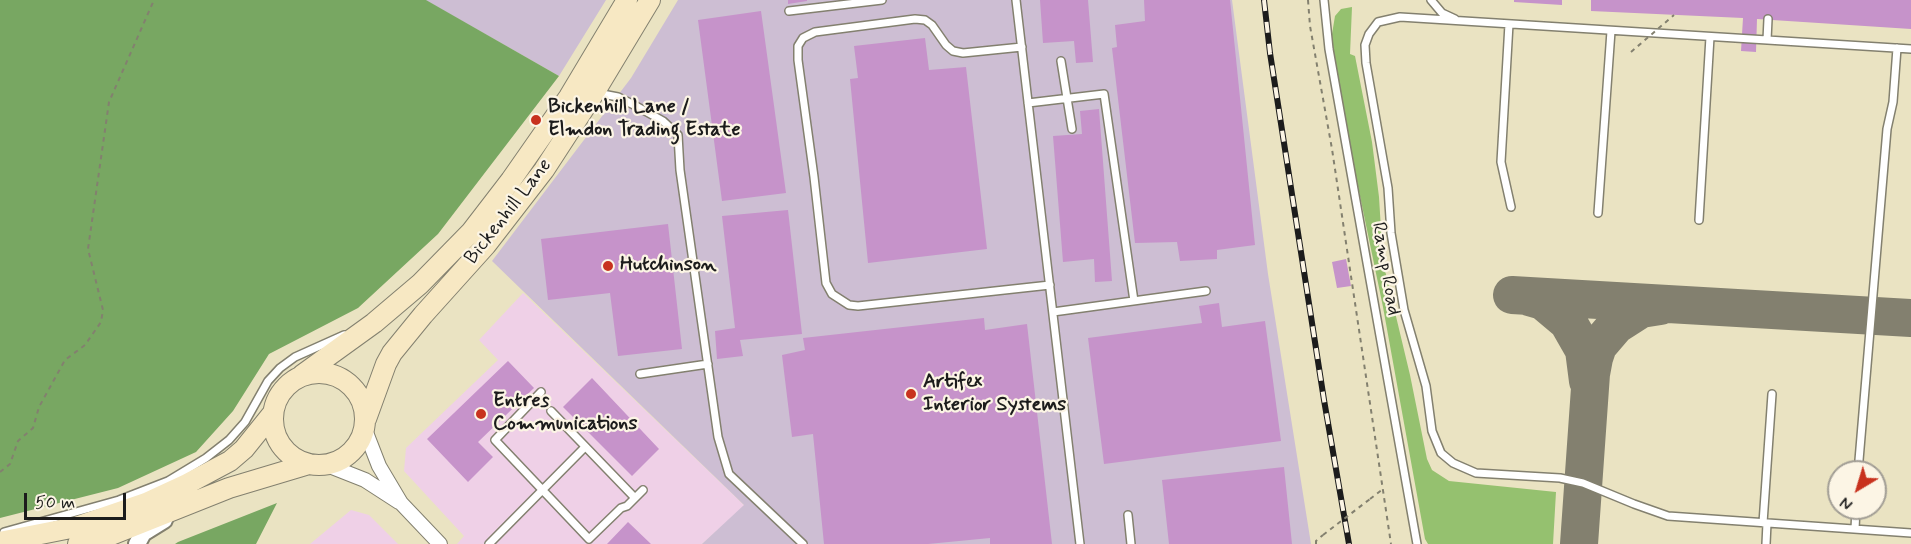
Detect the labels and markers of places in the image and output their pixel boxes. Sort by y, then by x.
place label: Bickenhill Lane / Elmdon Trading Estate [548,96,741,143]
marker: Bickenhill Lane / Elmdon Trading Estate [529,113,543,127]
place label: Hutchinson [620,254,716,278]
marker: Hutchinson [601,259,615,273]
place label: Artifex Interior Systems [923,371,1066,418]
marker: Artifex Interior Systems [904,387,918,401]
place label: Entres Communications [493,390,637,437]
marker: Entres Communications [474,407,488,421]

